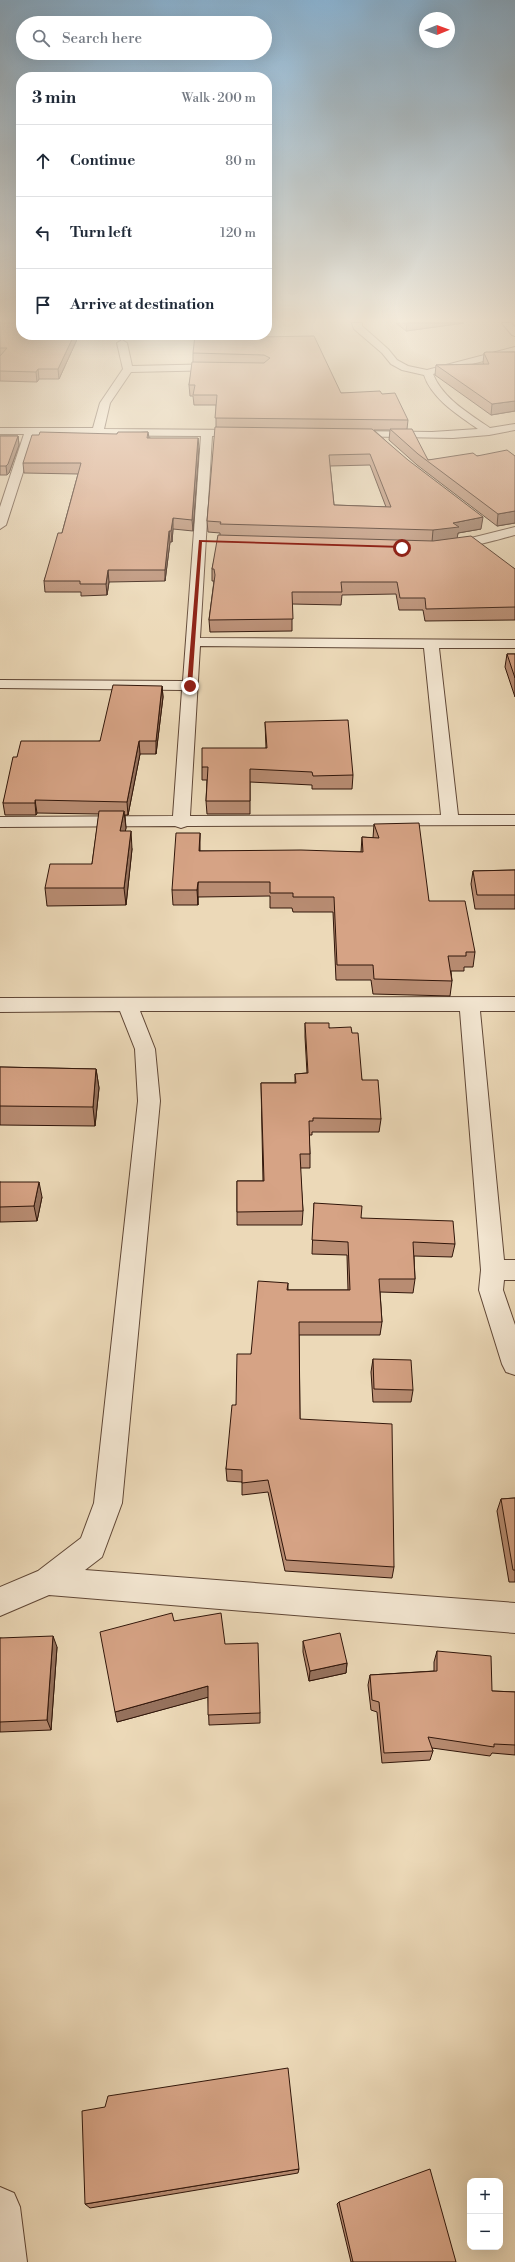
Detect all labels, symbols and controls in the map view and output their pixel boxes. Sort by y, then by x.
north arrow [419,12,455,48]
search box [16,16,272,60]
icon: search [30,27,52,49]
text: Search here [62,29,142,48]
text: 3 min [32,87,76,109]
text: Walk · 200 m [182,90,256,106]
icon: ahead [32,150,54,172]
text: Continue [70,151,135,170]
text: 80 m [225,153,256,169]
icon: left [32,222,54,244]
text: Turn left [70,223,132,242]
text: 120 m [220,225,256,241]
icon: arrive [32,294,54,316]
text: Arrive at destination [70,295,214,314]
route start [393,539,411,557]
route end [181,677,199,695]
map controls [467,2178,503,2250]
button: + [467,2178,503,2214]
button: − [467,2214,503,2250]

